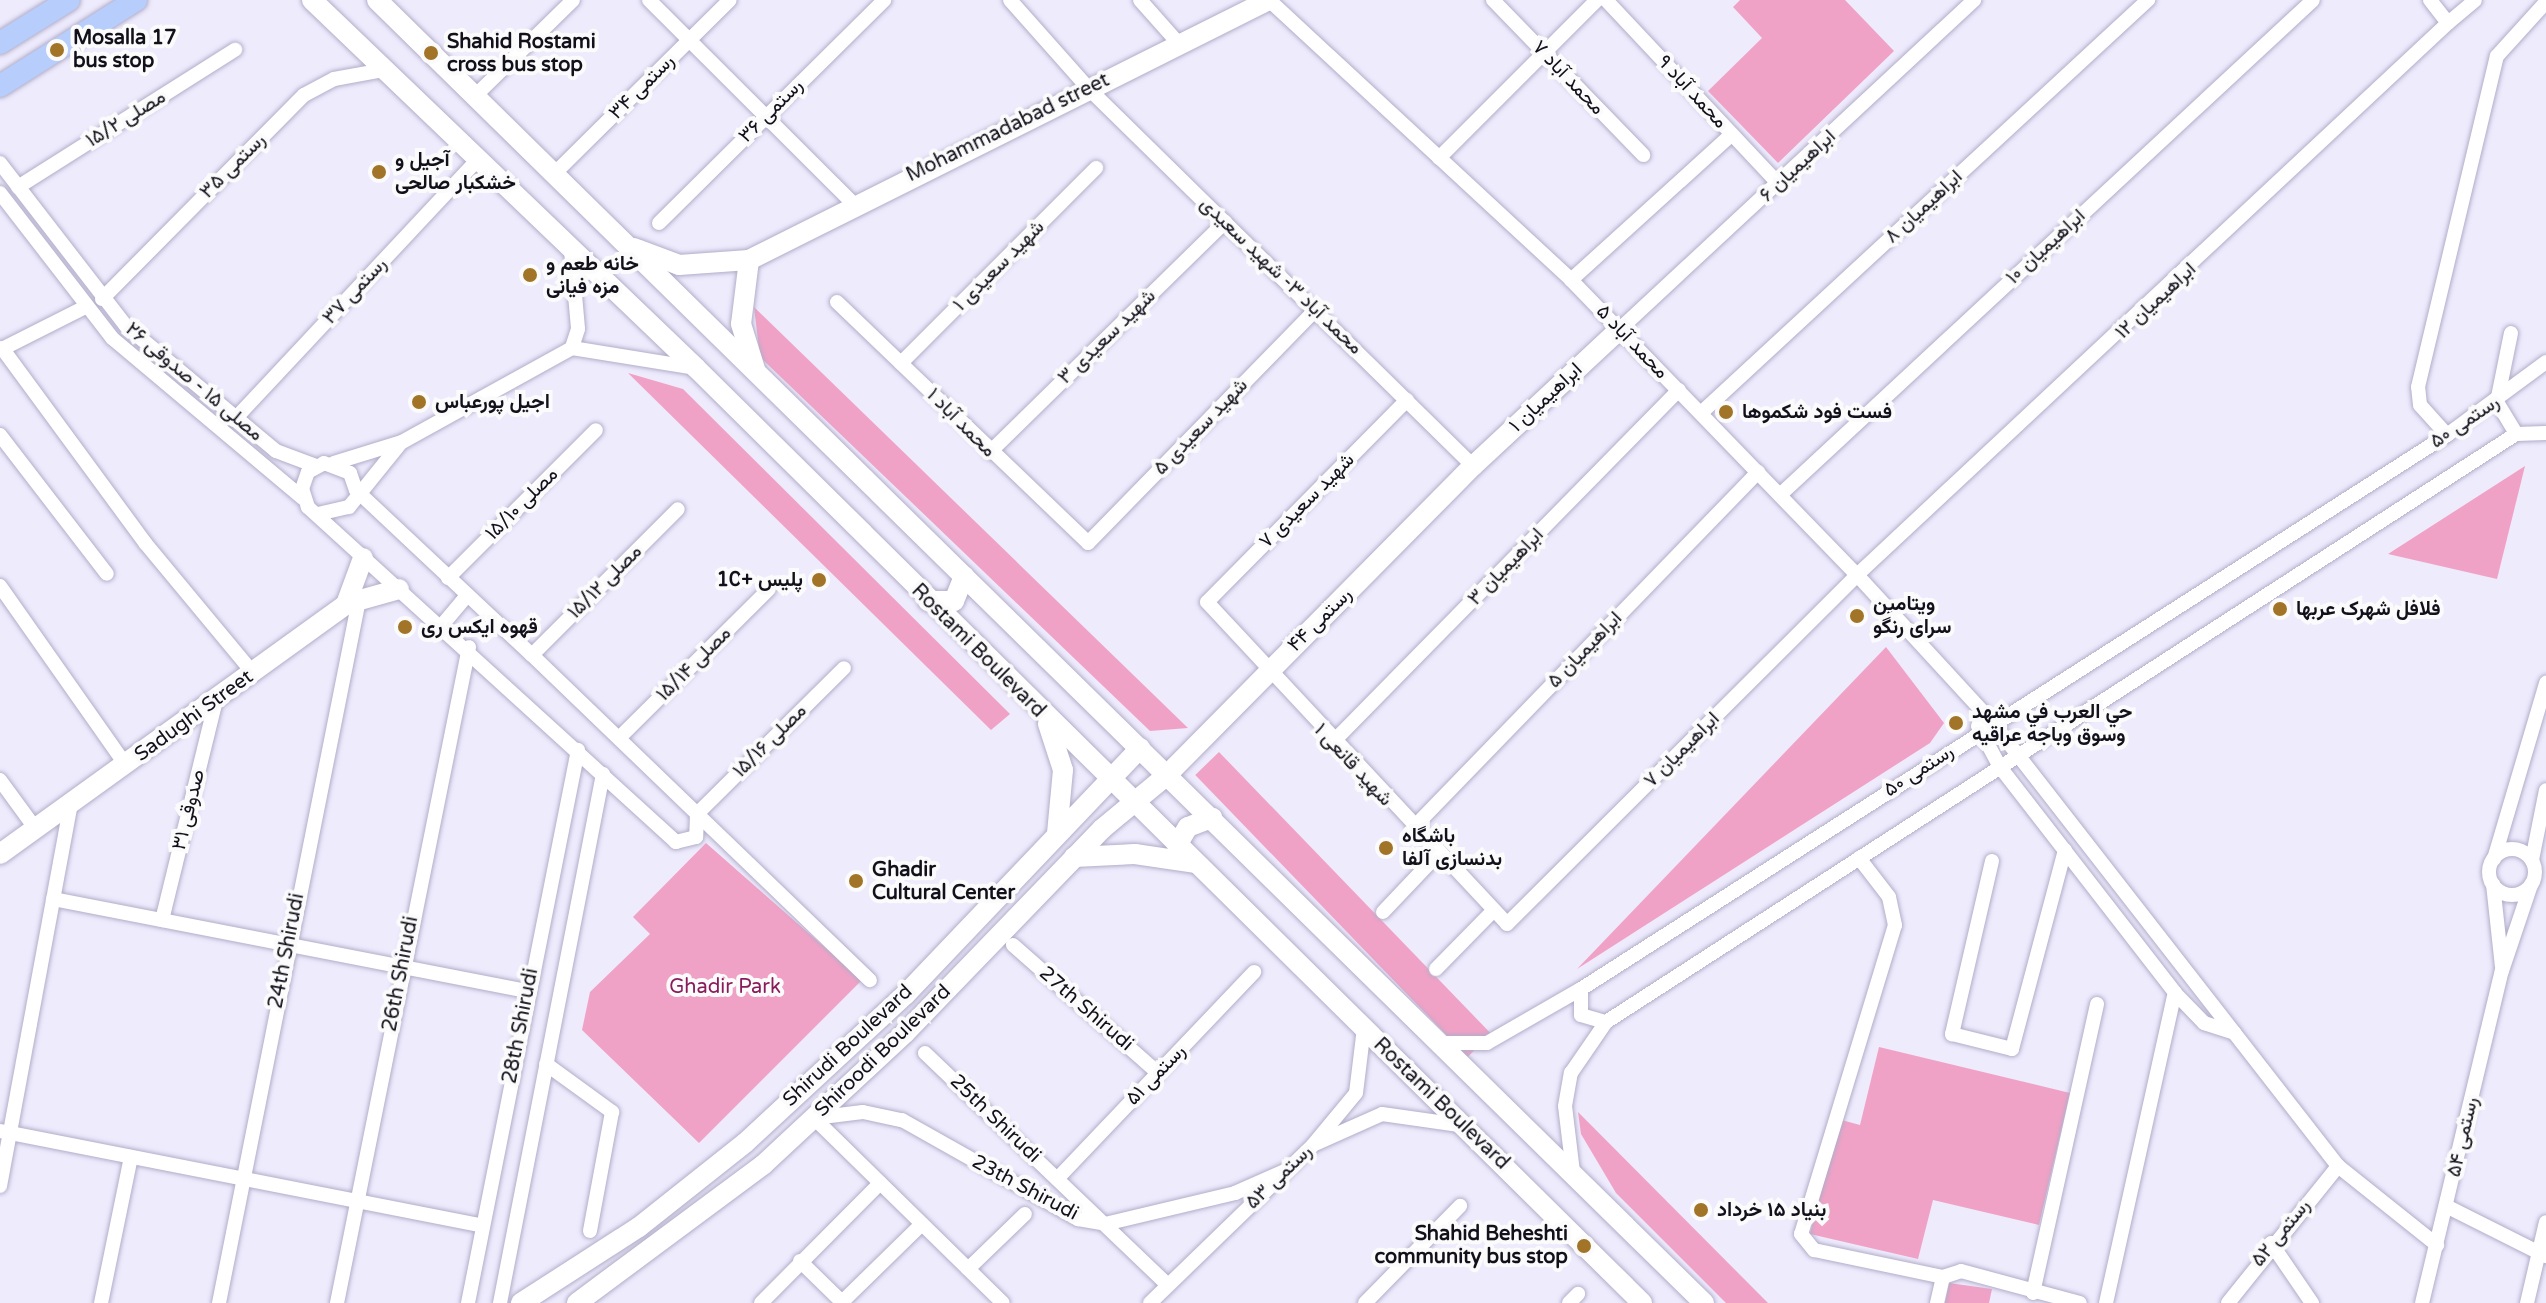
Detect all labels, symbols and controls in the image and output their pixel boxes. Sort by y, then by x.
place label: Mosalla 17 bus stop [73,26,177,73]
place label: Shahid Rostami cross bus stop [447,30,596,77]
street label: محمد آباد ۷ [1527,36,1609,120]
marker: Mosalla 17 bus stop [48,41,66,59]
marker: Shahid Rostami cross bus stop [422,44,440,62]
street label: رستمی ۳۴ [604,49,680,125]
street label: محمد آباد ۹ [1652,50,1732,134]
street label: Mohammadabad street [903,68,1113,188]
street label: رستمی ۳۶ [734,74,808,148]
street label: مصلی ۱۵/۲ [82,85,170,153]
street label: ابراهیمیان ۶ [1755,125,1841,207]
street label: رستمی ۳۵ [195,128,271,204]
place label: آجیل و خشکبار صالحی [395,148,516,195]
marker: آجیل و خشکبار صالحی [370,163,388,181]
street label: ابراهیمیان ۸ [1880,165,1968,249]
street label: محمد آباد ۳- شهید سعیدی [1195,192,1367,360]
street label: ابراهیمیان ۱۰ [2001,204,2091,290]
street label: شهید سعیدی ۱ [948,215,1050,317]
street label: رستمی ۳۷ [318,252,392,330]
place label: خانه طعم و مزه فیانی [546,252,639,299]
street label: ابراهیمیان ۱۲ [2111,258,2201,344]
marker: خانه طعم و مزه فیانی [521,266,539,284]
street label: شهید سعیدی ۳ [1053,284,1161,390]
street label: محمد آباد ۵ [1591,300,1673,384]
street label: مصلی ۱۵ - صدوقی ۲۶ [120,317,268,447]
street label: ابراهیمیان ۱ [1504,358,1588,438]
street label: شهید سعیدی ۵ [1149,374,1253,480]
street label: محمد آباد ۱ [921,383,1001,463]
place label: اجیل پورعباس [435,390,550,414]
street label: رستمی ۵۰ [2426,390,2504,454]
marker: اجیل پورعباس [410,393,428,411]
place label: فست فود شکموها [1742,400,1892,424]
marker: فست فود شکموها [1717,403,1735,421]
street label: شهید سعیدی ۷ [1254,448,1360,554]
street label: مصلی ۱۵/۱۰ [481,463,563,545]
street label: ابراهیمیان ۳ [1463,523,1549,611]
street label: مصلی ۱۵/۱۲ [563,540,647,624]
place label: پلیس +10 [716,568,803,592]
marker: پلیس +10 [810,571,828,589]
street label: Rostami Boulevard [906,579,1050,723]
street label: رستمی ۴۴ [1283,583,1357,657]
place label: ویتامین سرای رنگو [1873,592,1951,639]
place label: فلافل شهرک عربها [2296,597,2440,621]
marker: فلافل شهرک عربها [2271,600,2289,618]
street label: ابراهیمیان ۵ [1543,607,1627,693]
marker: ویتامین سرای رنگو [1848,607,1866,625]
place label: قهوه ایکس ری [421,615,538,639]
marker: قهوه ایکس ری [396,618,414,636]
street label: مصلی ۱۵/۱۴ [652,622,736,706]
street label: Sadughi Street [130,665,258,767]
street label: مصلی ۱۵/۱۶ [728,699,812,783]
place label: حي العرب في مشهد وسوق وباجه عراقيه [1972,700,2132,747]
street label: ابراهیمیان ۷ [1639,707,1725,793]
marker: حي العرب في مشهد وسوق وباجه عراقيه [1947,714,1965,732]
street label: شهید قانعی ۱ [1309,719,1397,811]
street label: رستمی ۵۰ [1880,740,1958,802]
street label: صدوقی ۳۱ [167,767,211,853]
place label: باشگاه بدنسازی آلفا [1402,824,1502,871]
marker: باشگاه بدنسازی آلفا [1377,839,1395,857]
place label: Ghadir Cultural Center [872,858,1015,905]
marker: Ghadir Cultural Center [847,872,865,890]
street label: 24th Shirudi [264,891,310,1011]
street label: 26th Shirudi [378,914,424,1034]
street label: 27th Shirudi [1034,962,1138,1056]
street label: 28th Shirudi [498,966,544,1086]
park label: Ghadir Park [669,975,781,999]
street label: Shirudi Boulevard [778,980,918,1112]
street label: Shiroodi Boulevard [810,980,956,1122]
street label: Rostami Boulevard [1368,1033,1514,1175]
street label: رستمی ۵۱ [1121,1039,1191,1111]
street label: 25th Shirudi [945,1070,1045,1168]
street label: رستمی ۵۴ [2442,1095,2484,1179]
street label: رستمی ۵۳ [1241,1139,1317,1215]
street label: 23th Shirudi [968,1150,1082,1226]
street label: رستمی ۵۲ [2246,1194,2316,1272]
place label: بنیاد ۱۵ خرداد [1717,1198,1826,1222]
marker: بنیاد ۱۵ خرداد [1692,1201,1710,1219]
place label: Shahid Beheshti community bus stop [1374,1222,1568,1269]
marker: Shahid Beheshti community bus stop [1575,1237,1593,1255]

